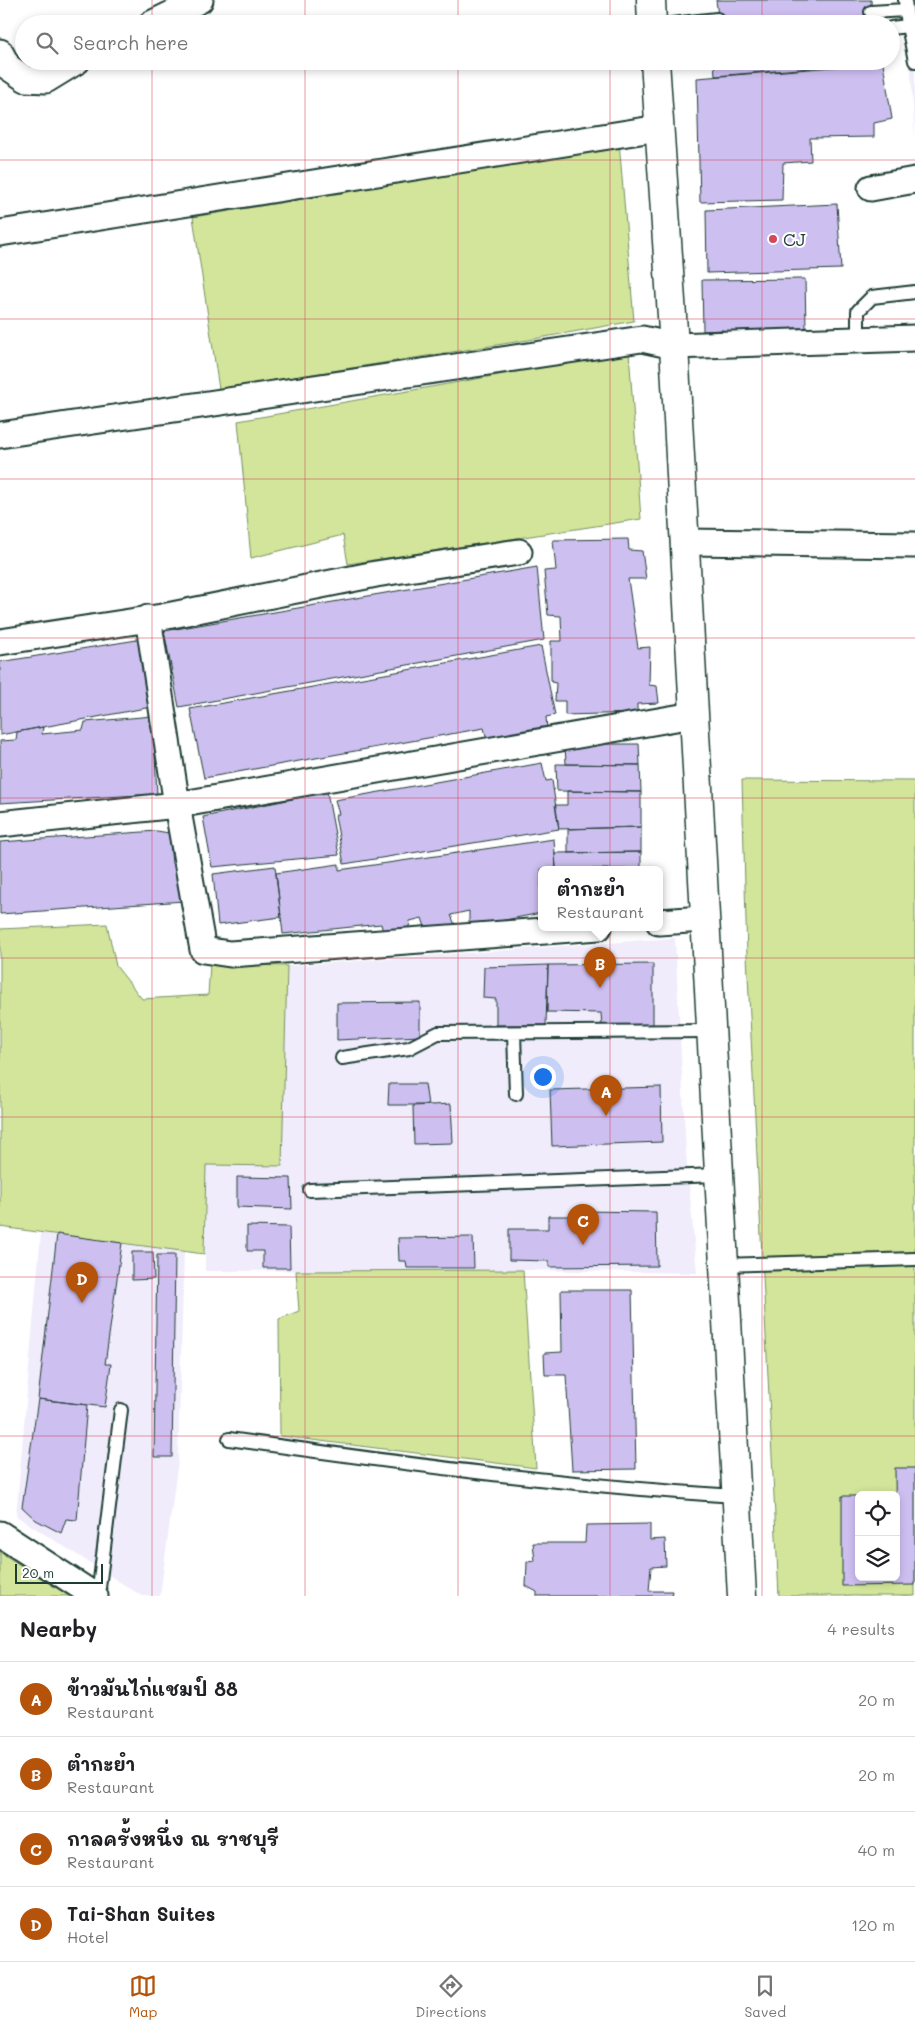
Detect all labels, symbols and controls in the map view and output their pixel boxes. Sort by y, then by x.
search box [15,15,900,70]
icon: search [33,29,61,57]
text: Search here [73,30,189,55]
place label: CJ [783,227,806,251]
marker: CJ [767,233,779,245]
popup [538,866,663,931]
text: ตำกะยำ [557,876,625,901]
text: Restaurant [557,901,644,922]
pin: B [584,947,616,988]
your location [530,1064,556,1090]
pin: A [590,1075,622,1116]
pin: C [567,1204,599,1245]
pin: D [66,1262,98,1303]
map controls [855,1491,900,1581]
button: locate [855,1491,900,1536]
button: layers [855,1536,900,1581]
scale bar [15,1561,102,1584]
text: 20 m [22,1563,54,1582]
text: Nearby [20,1615,97,1642]
text: 4 results [827,1618,895,1639]
text: ข้าวมันไก่แชมป์ 88 [67,1676,238,1701]
text: A [30,1689,42,1710]
text: 20 m [858,1689,895,1710]
text: Restaurant [67,1701,155,1722]
text: ตำกะยำ [67,1751,135,1776]
text: B [31,1764,41,1785]
text: 20 m [858,1764,895,1785]
text: Restaurant [67,1776,155,1797]
text: กาลครั้งหนึ่ง ณ ราชบุรี [67,1826,279,1851]
text: C [30,1839,42,1860]
text: 40 m [858,1839,895,1860]
text: Restaurant [67,1851,155,1872]
text: Tai-Shan Suites [67,1901,215,1926]
text: D [30,1914,42,1935]
text: 120 m [851,1914,895,1935]
text: Hotel [67,1926,109,1947]
tab: Map [129,1972,157,2021]
tab: Directions [415,1972,487,2021]
tab: Saved [744,1972,786,2021]

